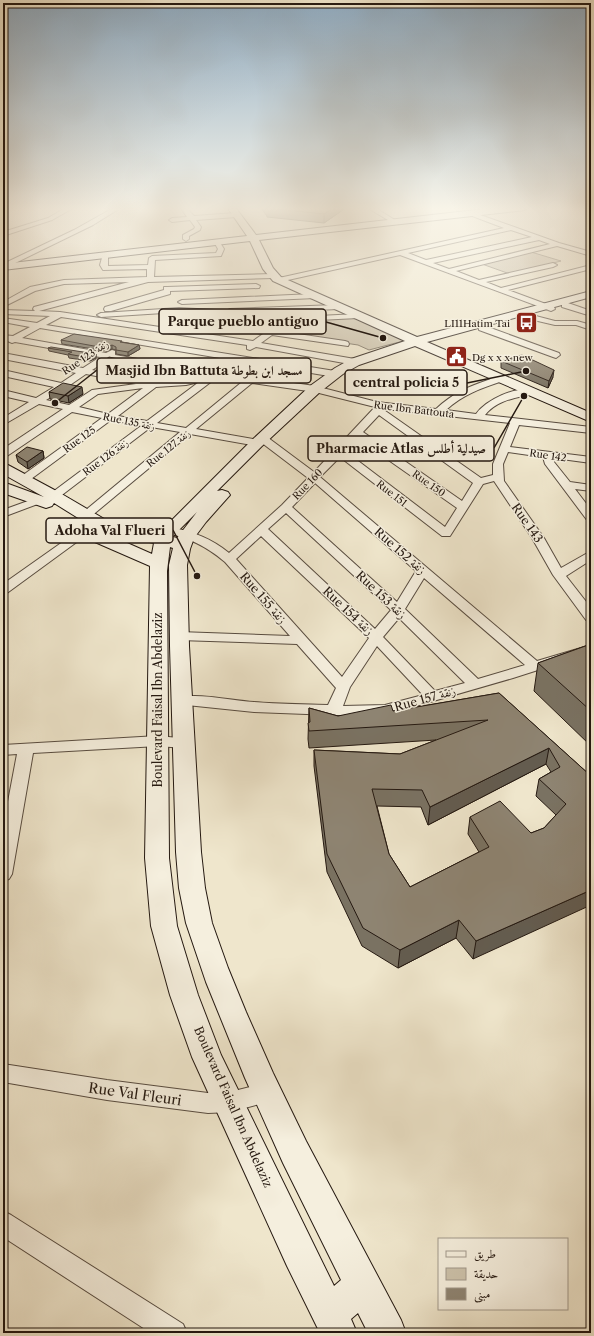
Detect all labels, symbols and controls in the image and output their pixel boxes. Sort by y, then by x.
callout: Parque pueblo antiguo [159,309,326,334]
bus stop icon: LI11Hatim Tai [513,310,539,336]
text: Parque pueblo antiguo [168,313,318,329]
place label: LI11Hatim Tai [444,317,510,330]
street label: Rue 123 زنقة [60,337,111,378]
public building icon: Dg x x x new [443,344,469,370]
place label: Dg x x x new [472,351,533,364]
callout: Masjid Ibn Battuta مسجد ابن بطوطة [97,358,311,383]
text: Masjid Ibn Battuta مسجد ابن بطوطة [105,362,303,379]
callout: central policia 5 [345,370,467,395]
text: central policia 5 [353,374,459,390]
street label: Rue Ibn Battouta [373,398,456,421]
street label: Rue 135 زنقة [102,410,156,433]
street label: Rue 125 [60,423,98,456]
street label: Rue 127 زنقة [144,427,193,470]
street label: Rue 126 زنقة [80,436,131,479]
callout: Pharmacie Atlas صيدلية أطلس [308,436,494,461]
text: Pharmacie Atlas صيدلية أطلس [316,440,486,457]
street label: Rue 142 [528,446,568,465]
street label: Rue 160 [289,466,325,503]
street label: Rue 150 [410,467,448,500]
street label: Rue 151 [374,477,410,510]
street label: Rue 143 [508,500,546,545]
callout: Adoha Val Flueri [46,518,173,543]
text: Adoha Val Flueri [54,522,166,538]
street label: Rue 152 زنقة [371,524,430,577]
street label: Rue 153 زنقة [353,567,410,622]
street label: Rue 155 زنقة [237,569,290,627]
street label: Rue 154 زنقة [320,583,377,638]
street label: Boulevard Faisal Ibn Abdelaziz [150,613,165,787]
street label: Rue 157 زنقة [393,683,457,714]
street label: Boulevard Faisal Ibn Abdelaziz [191,1024,276,1190]
street label: Rue Val Fleuri [87,1079,183,1109]
legend [438,1238,568,1310]
text: طريق [474,1246,496,1262]
text: حديقة [474,1266,498,1282]
text: مبنى [474,1286,490,1303]

